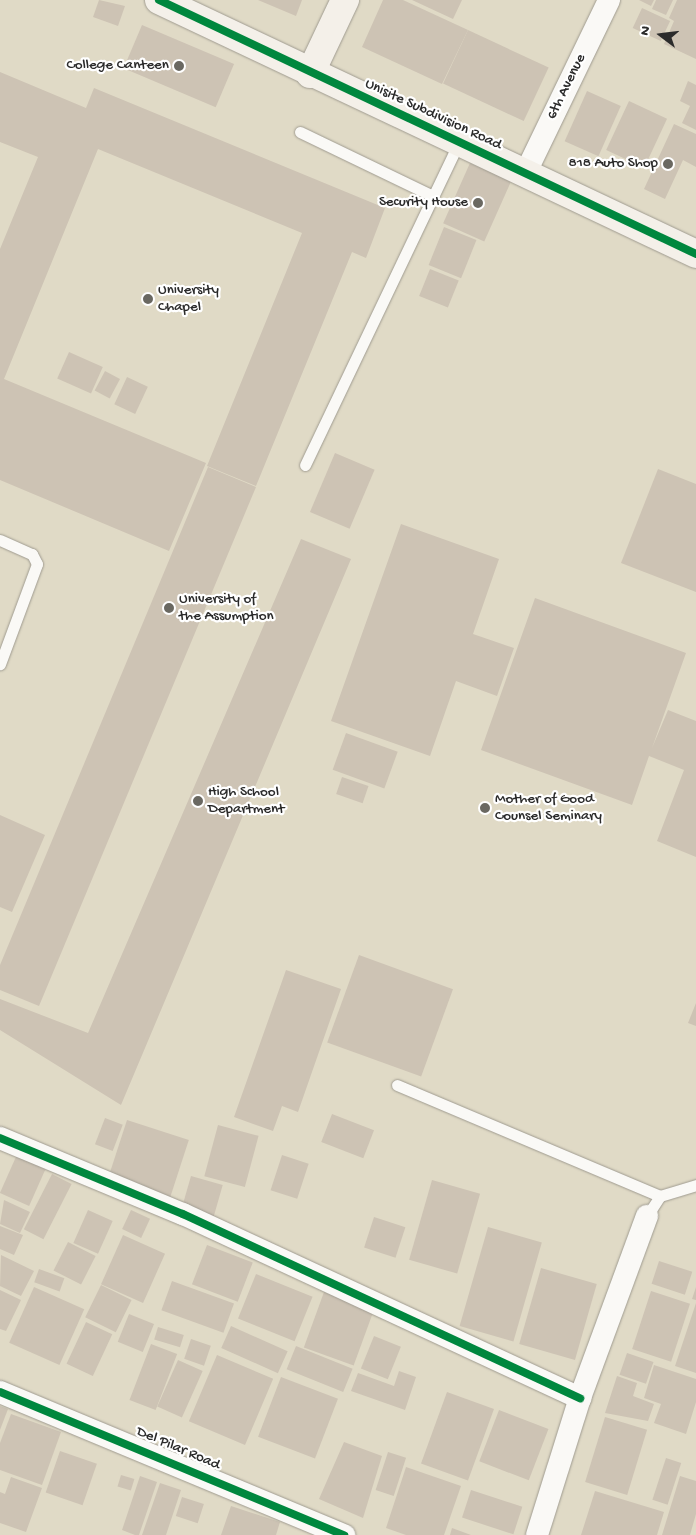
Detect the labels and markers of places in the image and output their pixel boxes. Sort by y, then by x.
place label: College Canteen [67,57,169,75]
marker: College Canteen [173,60,185,72]
place label: 818 Auto Shop [568,155,658,173]
marker: 818 Auto Shop [662,158,674,170]
place label: Security House [379,194,468,212]
marker: Security House [472,197,484,209]
place label: University Chapel [158,281,219,316]
marker: University Chapel [142,293,154,305]
place label: University of the Assumption [179,590,274,625]
marker: University of the Assumption [163,602,175,614]
place label: High School Department [208,783,284,818]
place label: Mother of Good Counsel Seminary [495,790,602,825]
marker: High School Department [192,795,204,807]
marker: Mother of Good Counsel Seminary [479,802,491,814]

